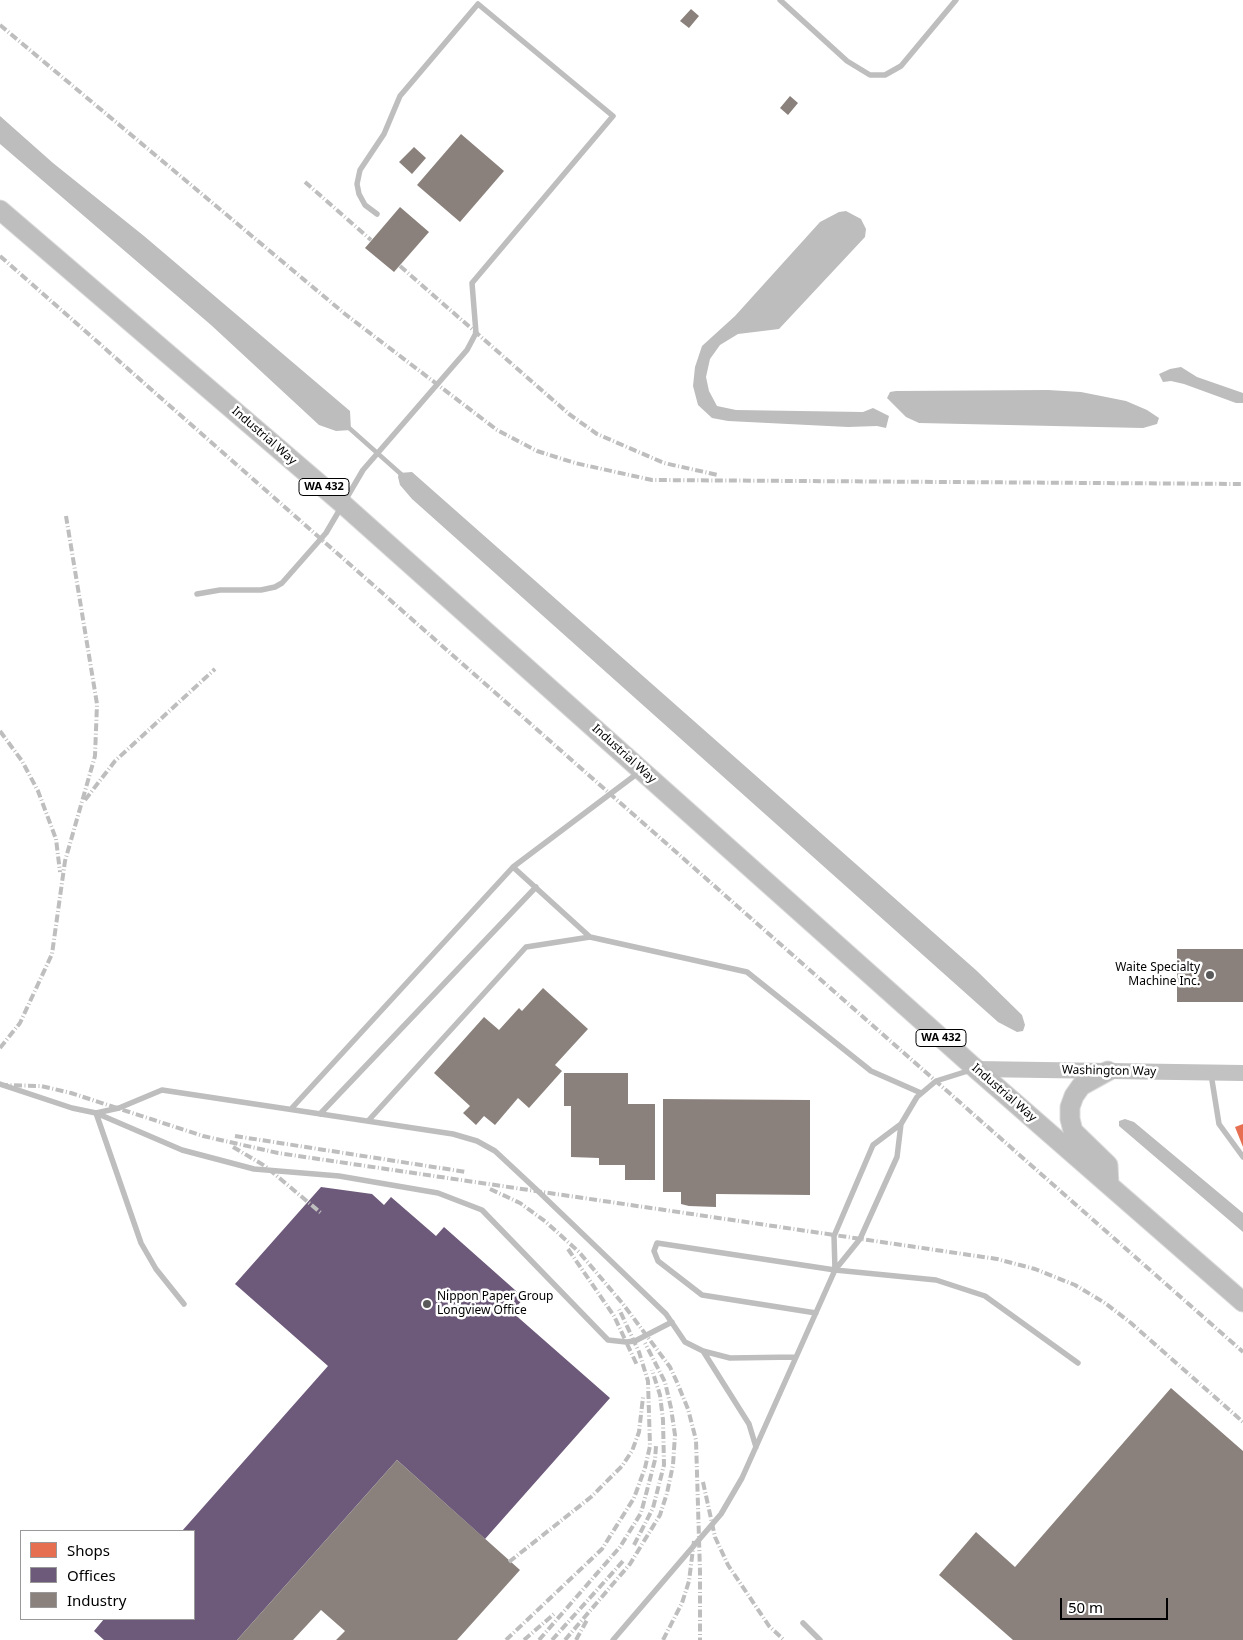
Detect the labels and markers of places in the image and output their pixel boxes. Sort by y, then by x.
place label: Waite Specialty Machine Inc. [1115,961,1200,989]
marker: Waite Specialty Machine Inc. [1204,969,1216,981]
place label: Nippon Paper Group Longview Office [437,1290,553,1318]
marker: Nippon Paper Group Longview Office [421,1298,433,1310]

